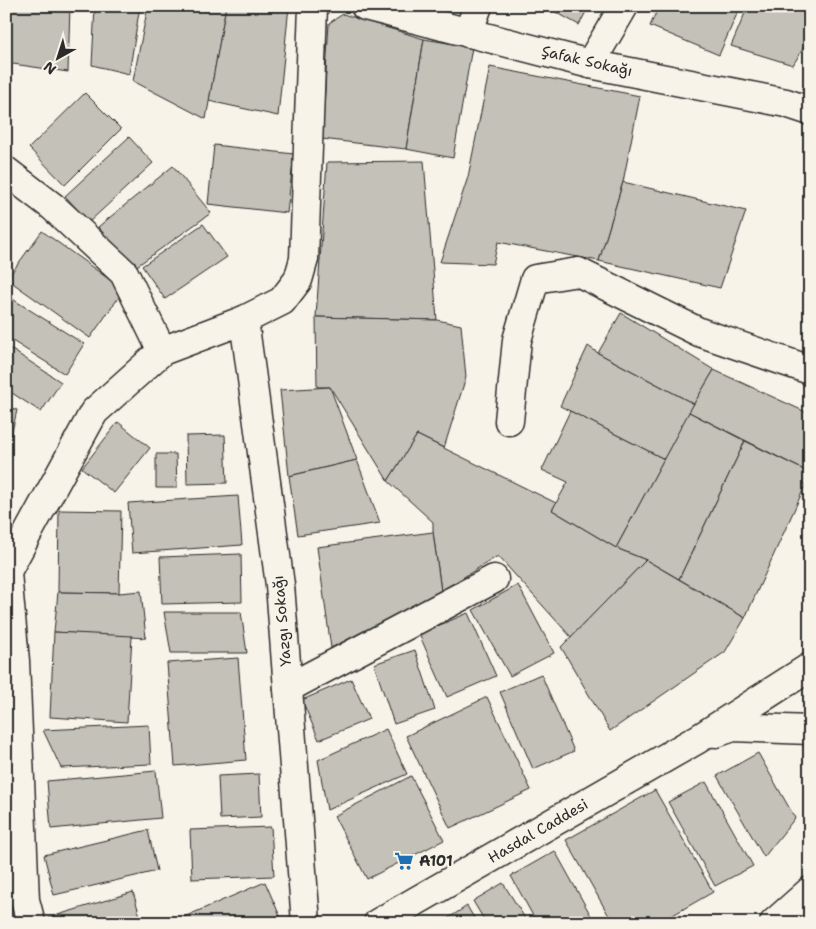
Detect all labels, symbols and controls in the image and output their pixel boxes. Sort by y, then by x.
north arrow [32,32,82,82]
street label: Şafak Sokağı [540,41,634,81]
text: N [40,58,60,79]
street label: Yazgı Sokağı [268,575,296,667]
street label: Hasdal Caddesi [484,794,592,868]
supermarket icon: A101 [393,850,415,872]
place label: A101 [419,851,453,871]

